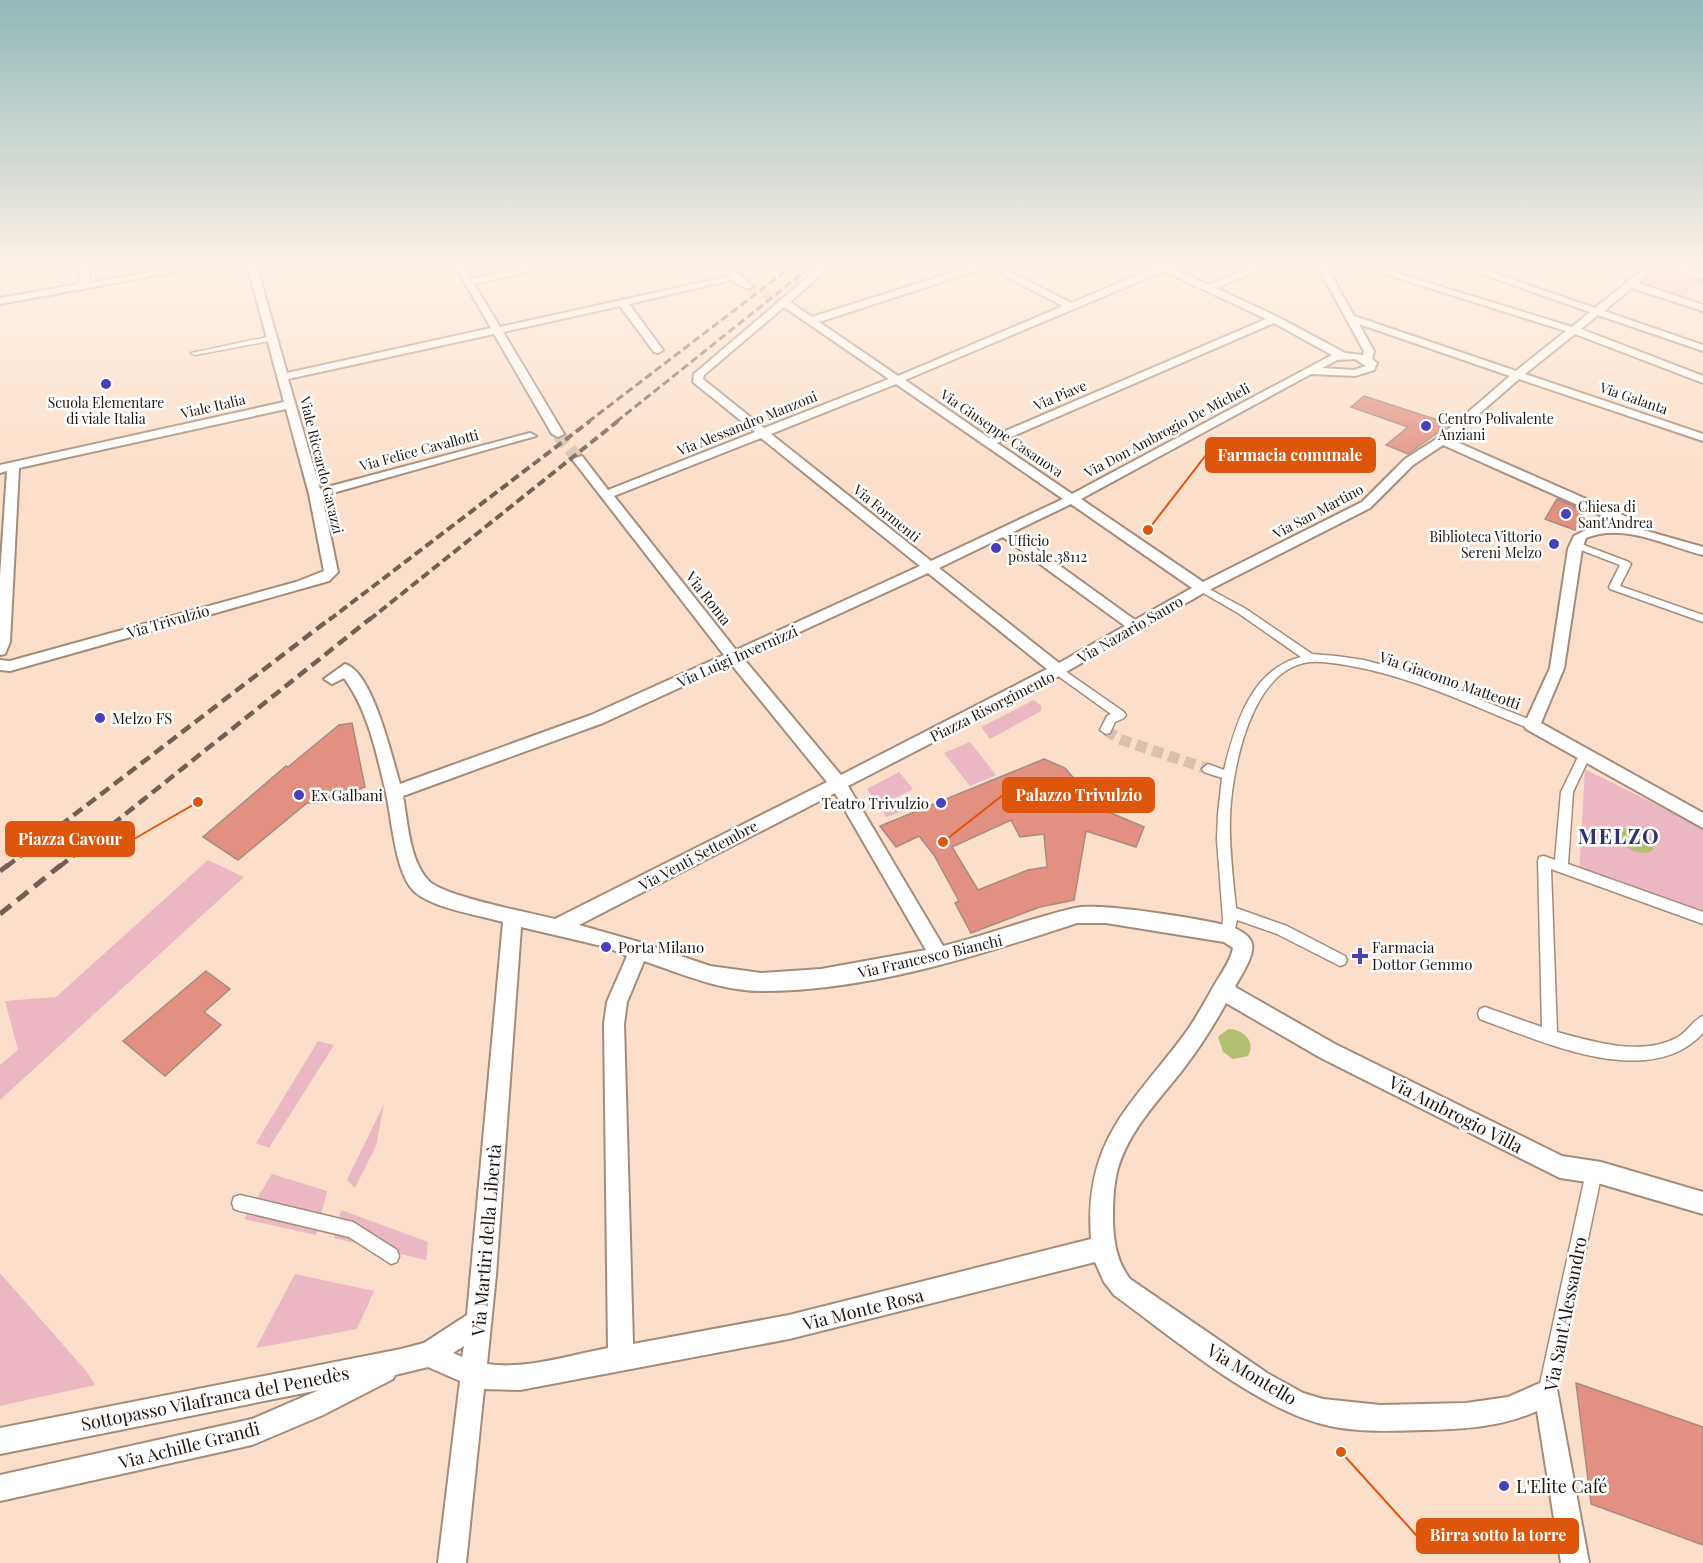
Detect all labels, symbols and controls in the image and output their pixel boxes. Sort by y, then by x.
street label: Via Piave [1030,375,1089,415]
marker: Scuola Elementare di viale Italia [99,377,113,391]
street label: Via Galanta [1596,377,1671,419]
street label: Via Don Ambrogio De Micheli [1080,378,1253,482]
street label: Via Giuseppe Casanova [936,384,1067,481]
street label: Via Alessandro Manzoni [673,386,820,460]
street label: Viale Italia [178,389,247,423]
place label: Scuola Elementare di viale Italia [48,393,164,428]
street label: Viale Riccardo Gavazzi [296,393,348,536]
place label: Centro Polivalente Anziani [1437,409,1554,444]
marker: Centro Polivalente Anziani [1419,419,1433,433]
street label: Via Felice Cavallotti [357,425,481,475]
callout: Farmacia comunale [1206,438,1375,472]
text: Farmacia comunale [1218,444,1362,465]
street label: Via Formenti [849,479,925,546]
street label: Via San Martino [1269,479,1367,543]
place label: Chiesa di Sant'Andrea [1578,497,1653,532]
marker: Chiesa di Sant'Andrea [1559,507,1573,521]
place label: Biblioteca Vittorio Sereni Melzo [1430,527,1542,562]
place label: Ufficio postale 38112 [1008,531,1087,566]
marker: Biblioteca Vittorio Sereni Melzo [1547,537,1561,551]
marker: Ufficio postale 38112 [989,541,1003,555]
street label: Via Roma [681,566,737,629]
street label: Via Nazario Sauro [1073,591,1186,668]
street label: Via Trivulzio [124,600,211,643]
street label: Via Luigi Invernizzi [673,620,801,692]
street label: Via Giacomo Matteotti [1376,646,1524,714]
street label: Piazza Risorgimento [926,666,1058,746]
place label: Melzo FS [112,708,172,728]
marker: Melzo FS [93,711,107,725]
callout: Palazzo Trivulzio [1003,778,1154,812]
text: Palazzo Trivulzio [1016,784,1142,805]
place label: Ex Galbani [311,785,384,805]
marker: Ex Galbani [292,788,306,802]
place label: Teatro Trivulzio [822,793,929,813]
marker: Teatro Trivulzio [934,796,948,810]
street label: Via Venti Settembre [634,815,761,895]
district label: MELZO [1578,821,1660,849]
callout: Piazza Cavour [6,822,134,856]
text: Piazza Cavour [18,828,123,849]
street label: Via Francesco Bianchi [855,930,1005,983]
place label: Porta Milano [618,937,704,957]
place label: Farmacia Dottor Gemmo [1372,937,1472,974]
marker: Porta Milano [599,940,613,954]
marker: Farmacia Dottor Gemmo [1353,949,1367,963]
street label: Via Ambrogio Villa [1384,1069,1527,1158]
street label: Via Martiri della Libertà [466,1143,506,1338]
street label: Via Sant'Alessandro [1538,1235,1592,1394]
street label: Via Monte Rosa [799,1282,926,1336]
street label: Via Montello [1202,1337,1301,1410]
street label: Sottopasso Vilafranca del Penedès [79,1360,351,1436]
street label: Via Achille Grandi [115,1416,262,1474]
place label: L'Elite Café [1516,1474,1607,1498]
marker: L'Elite Café [1497,1479,1511,1493]
callout: Birra sotto la torre [1417,1519,1578,1553]
text: Birra sotto la torre [1430,1524,1566,1545]

